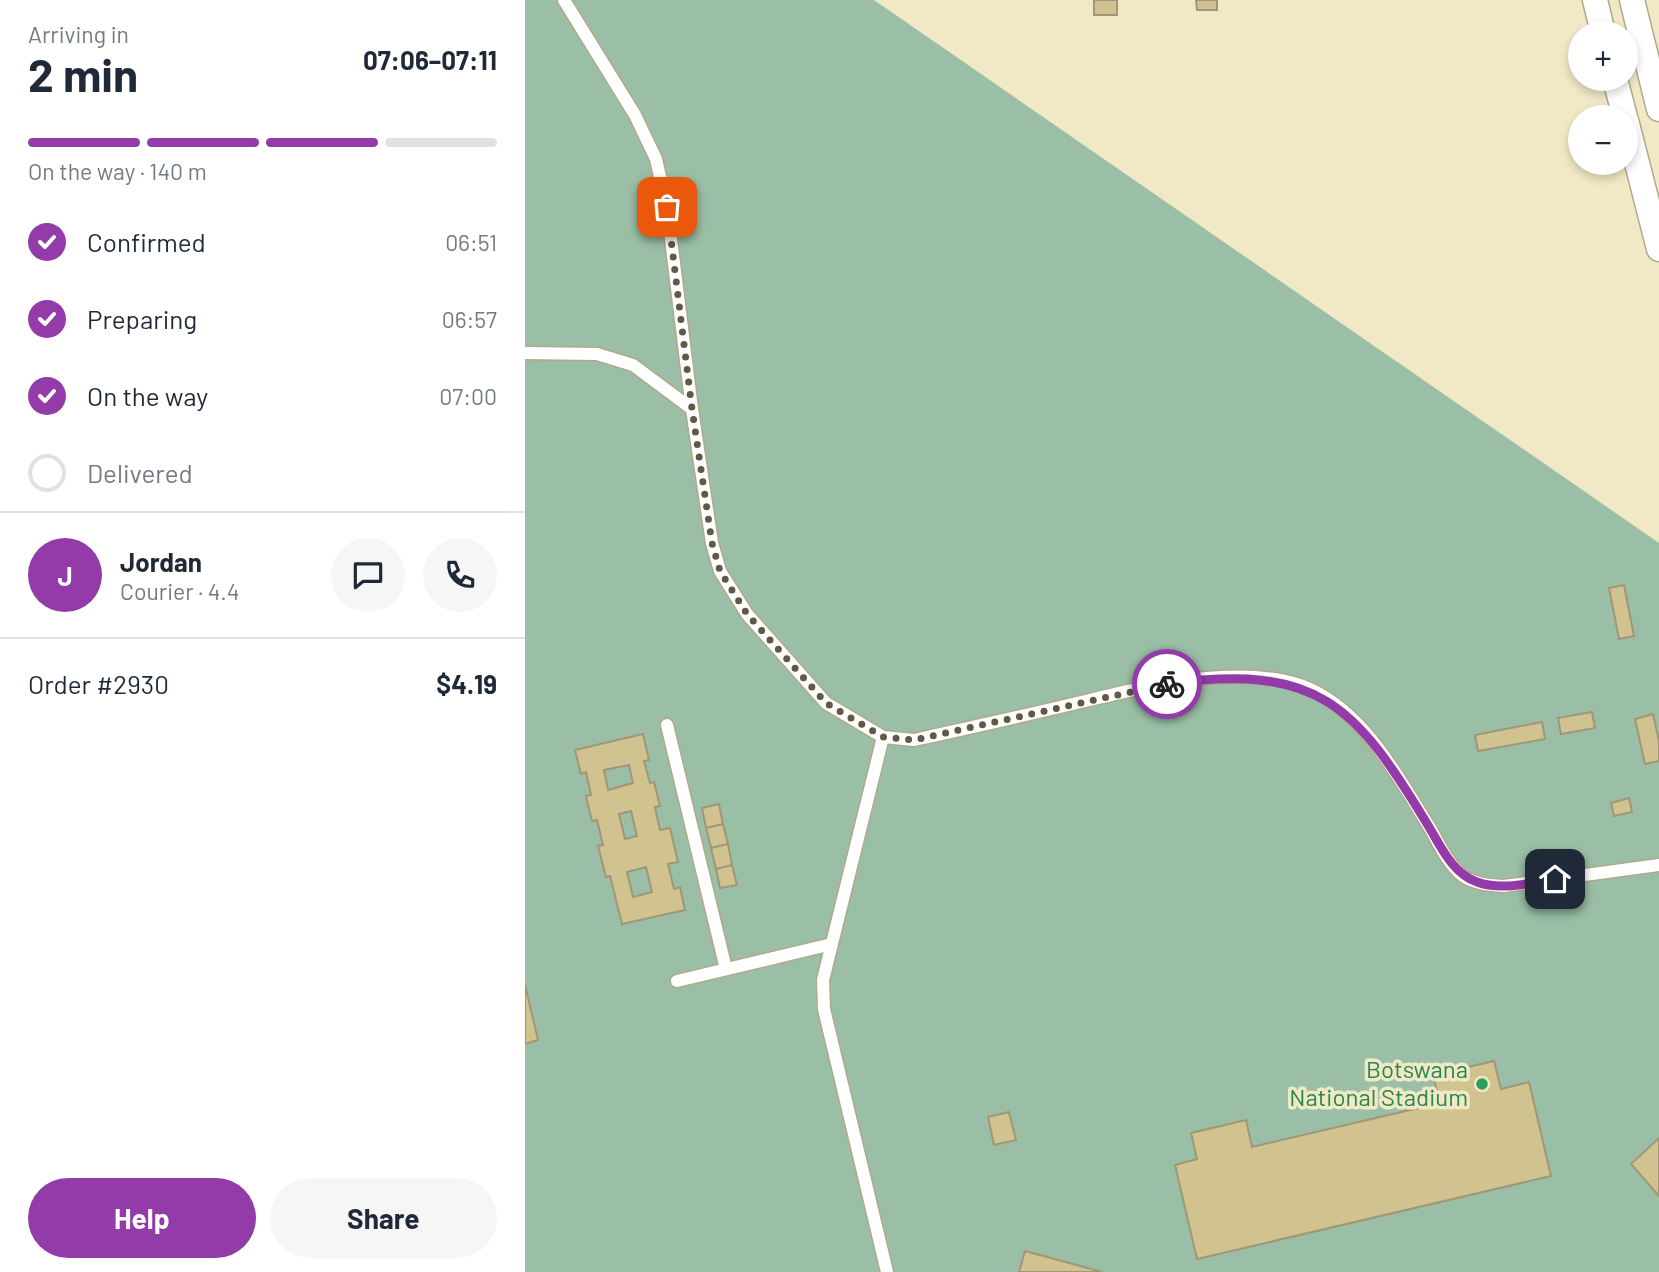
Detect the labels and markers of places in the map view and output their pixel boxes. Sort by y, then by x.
pin [637,177,697,237]
pin [1525,849,1585,909]
place label: Botswana National Stadium [1289,1054,1468,1111]
marker: Botswana National Stadium [1474,1076,1490,1092]

